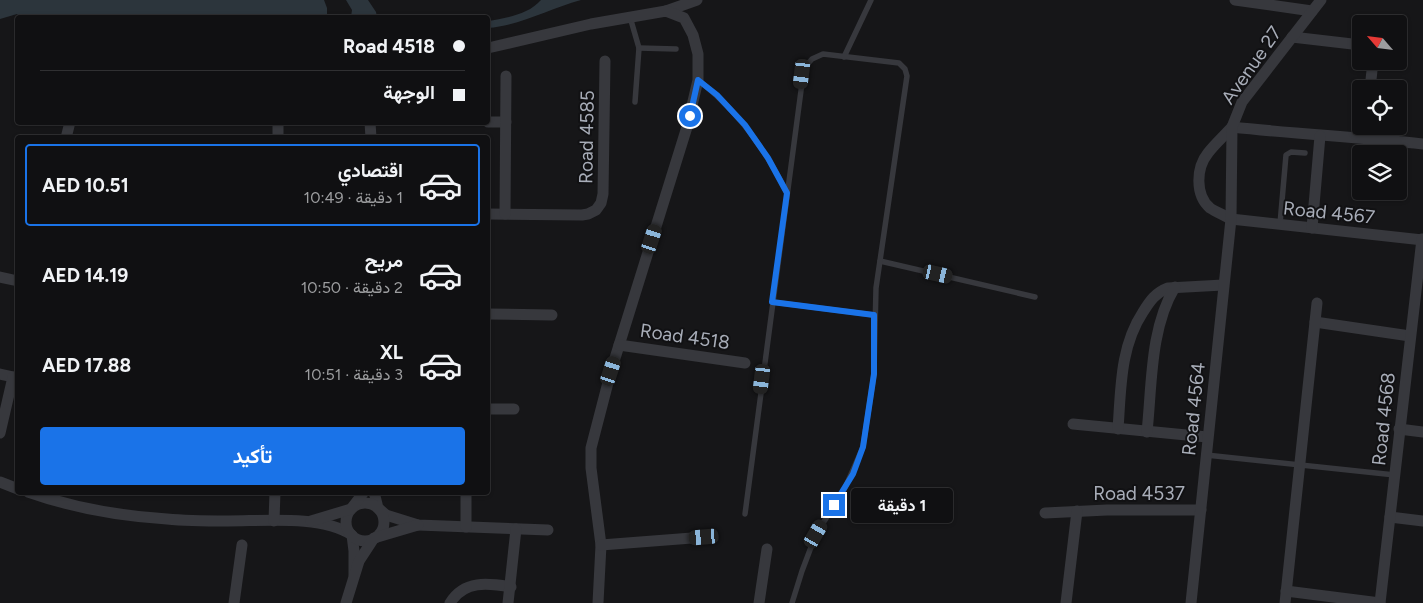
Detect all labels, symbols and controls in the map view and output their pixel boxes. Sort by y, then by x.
north arrow [1352,15,1408,70]
map controls [1352,15,1407,200]
street label: Avenue 27 [1216,22,1287,109]
text: Road 4518 [343,35,435,58]
car [792,58,811,90]
button: locate [1352,80,1407,135]
text: الوجهة [383,81,435,104]
street label: Road 4585 [574,90,599,184]
route start [679,105,701,127]
button: layers [1352,145,1407,200]
text: اقتصادي [338,159,403,182]
icon: car [418,163,463,208]
text: AED 10.51 [42,174,129,197]
text: 1 دقيقة · 10:49 [304,188,403,207]
street label: Road 4567 [1282,196,1376,229]
car [640,222,663,256]
text: مريح [365,249,403,272]
icon: car [418,253,463,298]
car [921,263,954,285]
text: AED 14.19 [42,264,128,287]
text: 2 دقيقة · 10:50 [301,278,403,297]
street label: Road 4518 [638,319,731,354]
text: XL [380,341,403,364]
icon: car [418,343,463,388]
text: AED 17.88 [42,354,131,377]
car [599,354,622,388]
street label: Road 4564 [1177,361,1210,457]
car [752,363,771,395]
text: 3 دقيقة · 10:51 [305,365,403,384]
street label: Road 4568 [1367,371,1400,467]
button: تأكيد [40,427,465,485]
street label: Road 4537 [1093,482,1185,505]
callout: 1 دقيقة [852,488,954,522]
route end [823,494,845,516]
text: 1 دقيقة [878,496,926,515]
car [802,517,829,551]
car [688,528,719,546]

